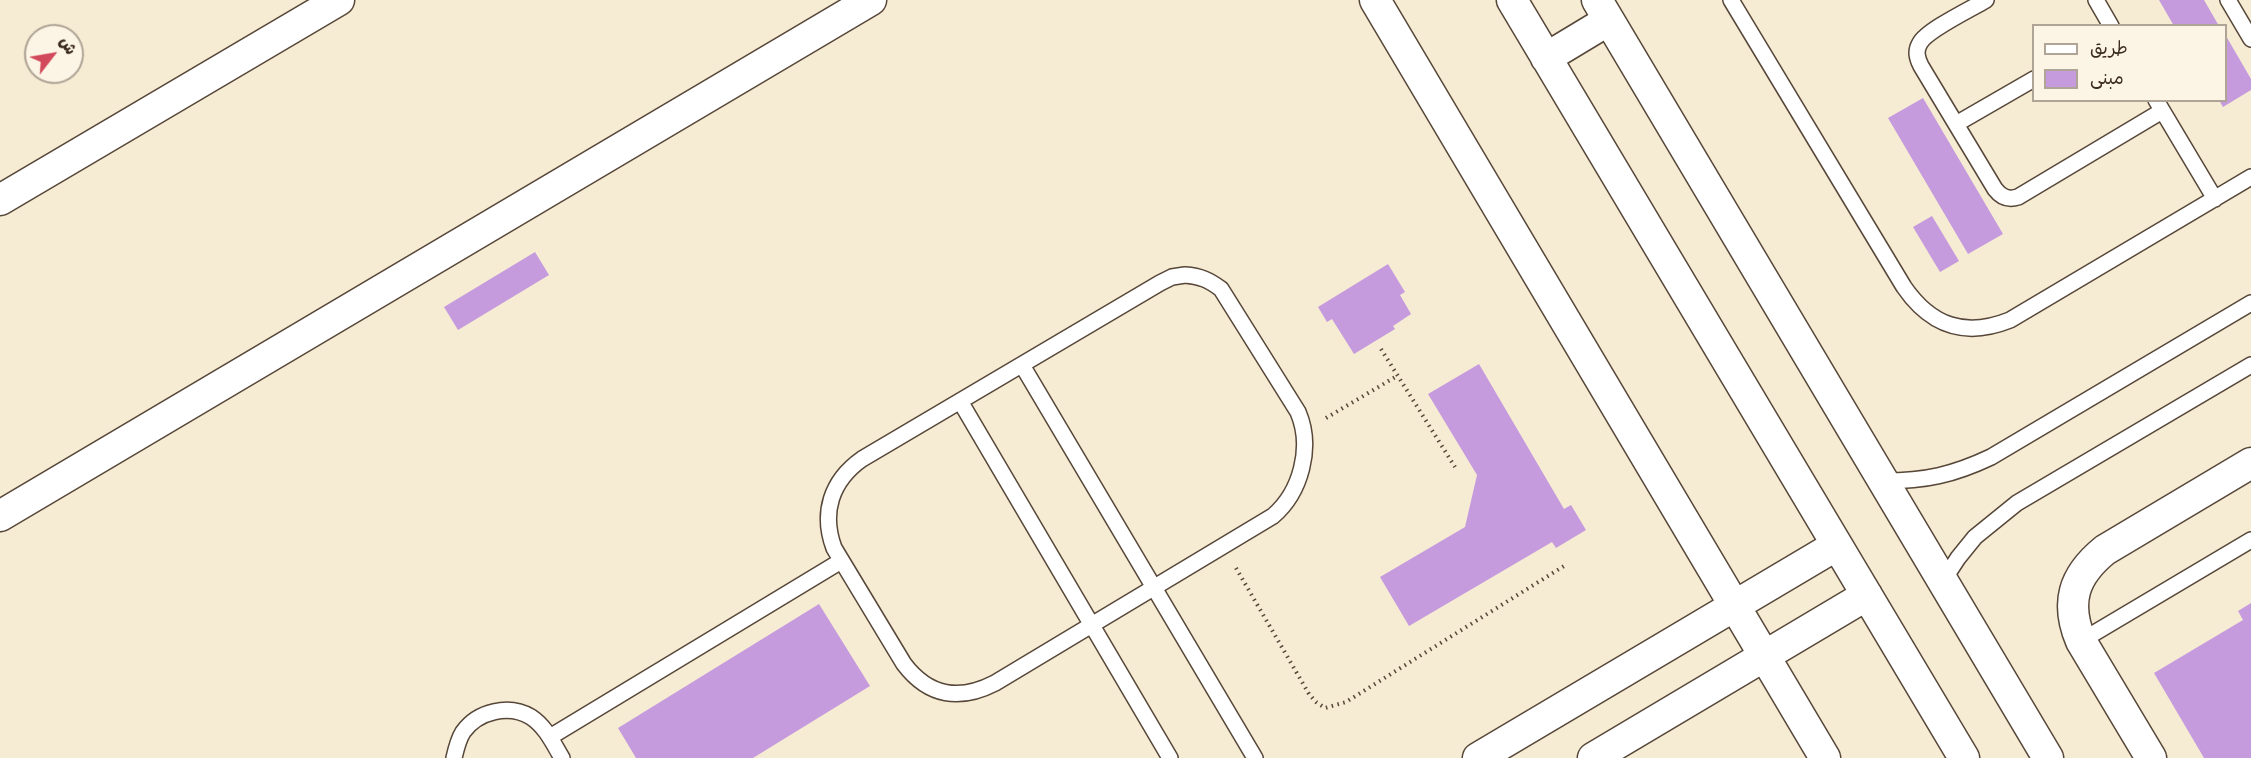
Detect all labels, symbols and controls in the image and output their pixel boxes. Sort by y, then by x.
north arrow [24,24,84,84]
legend [2032,24,2227,102]
text: ش [55,33,82,58]
text: طريق [2090,36,2128,60]
text: مبنى [2090,66,2124,90]

